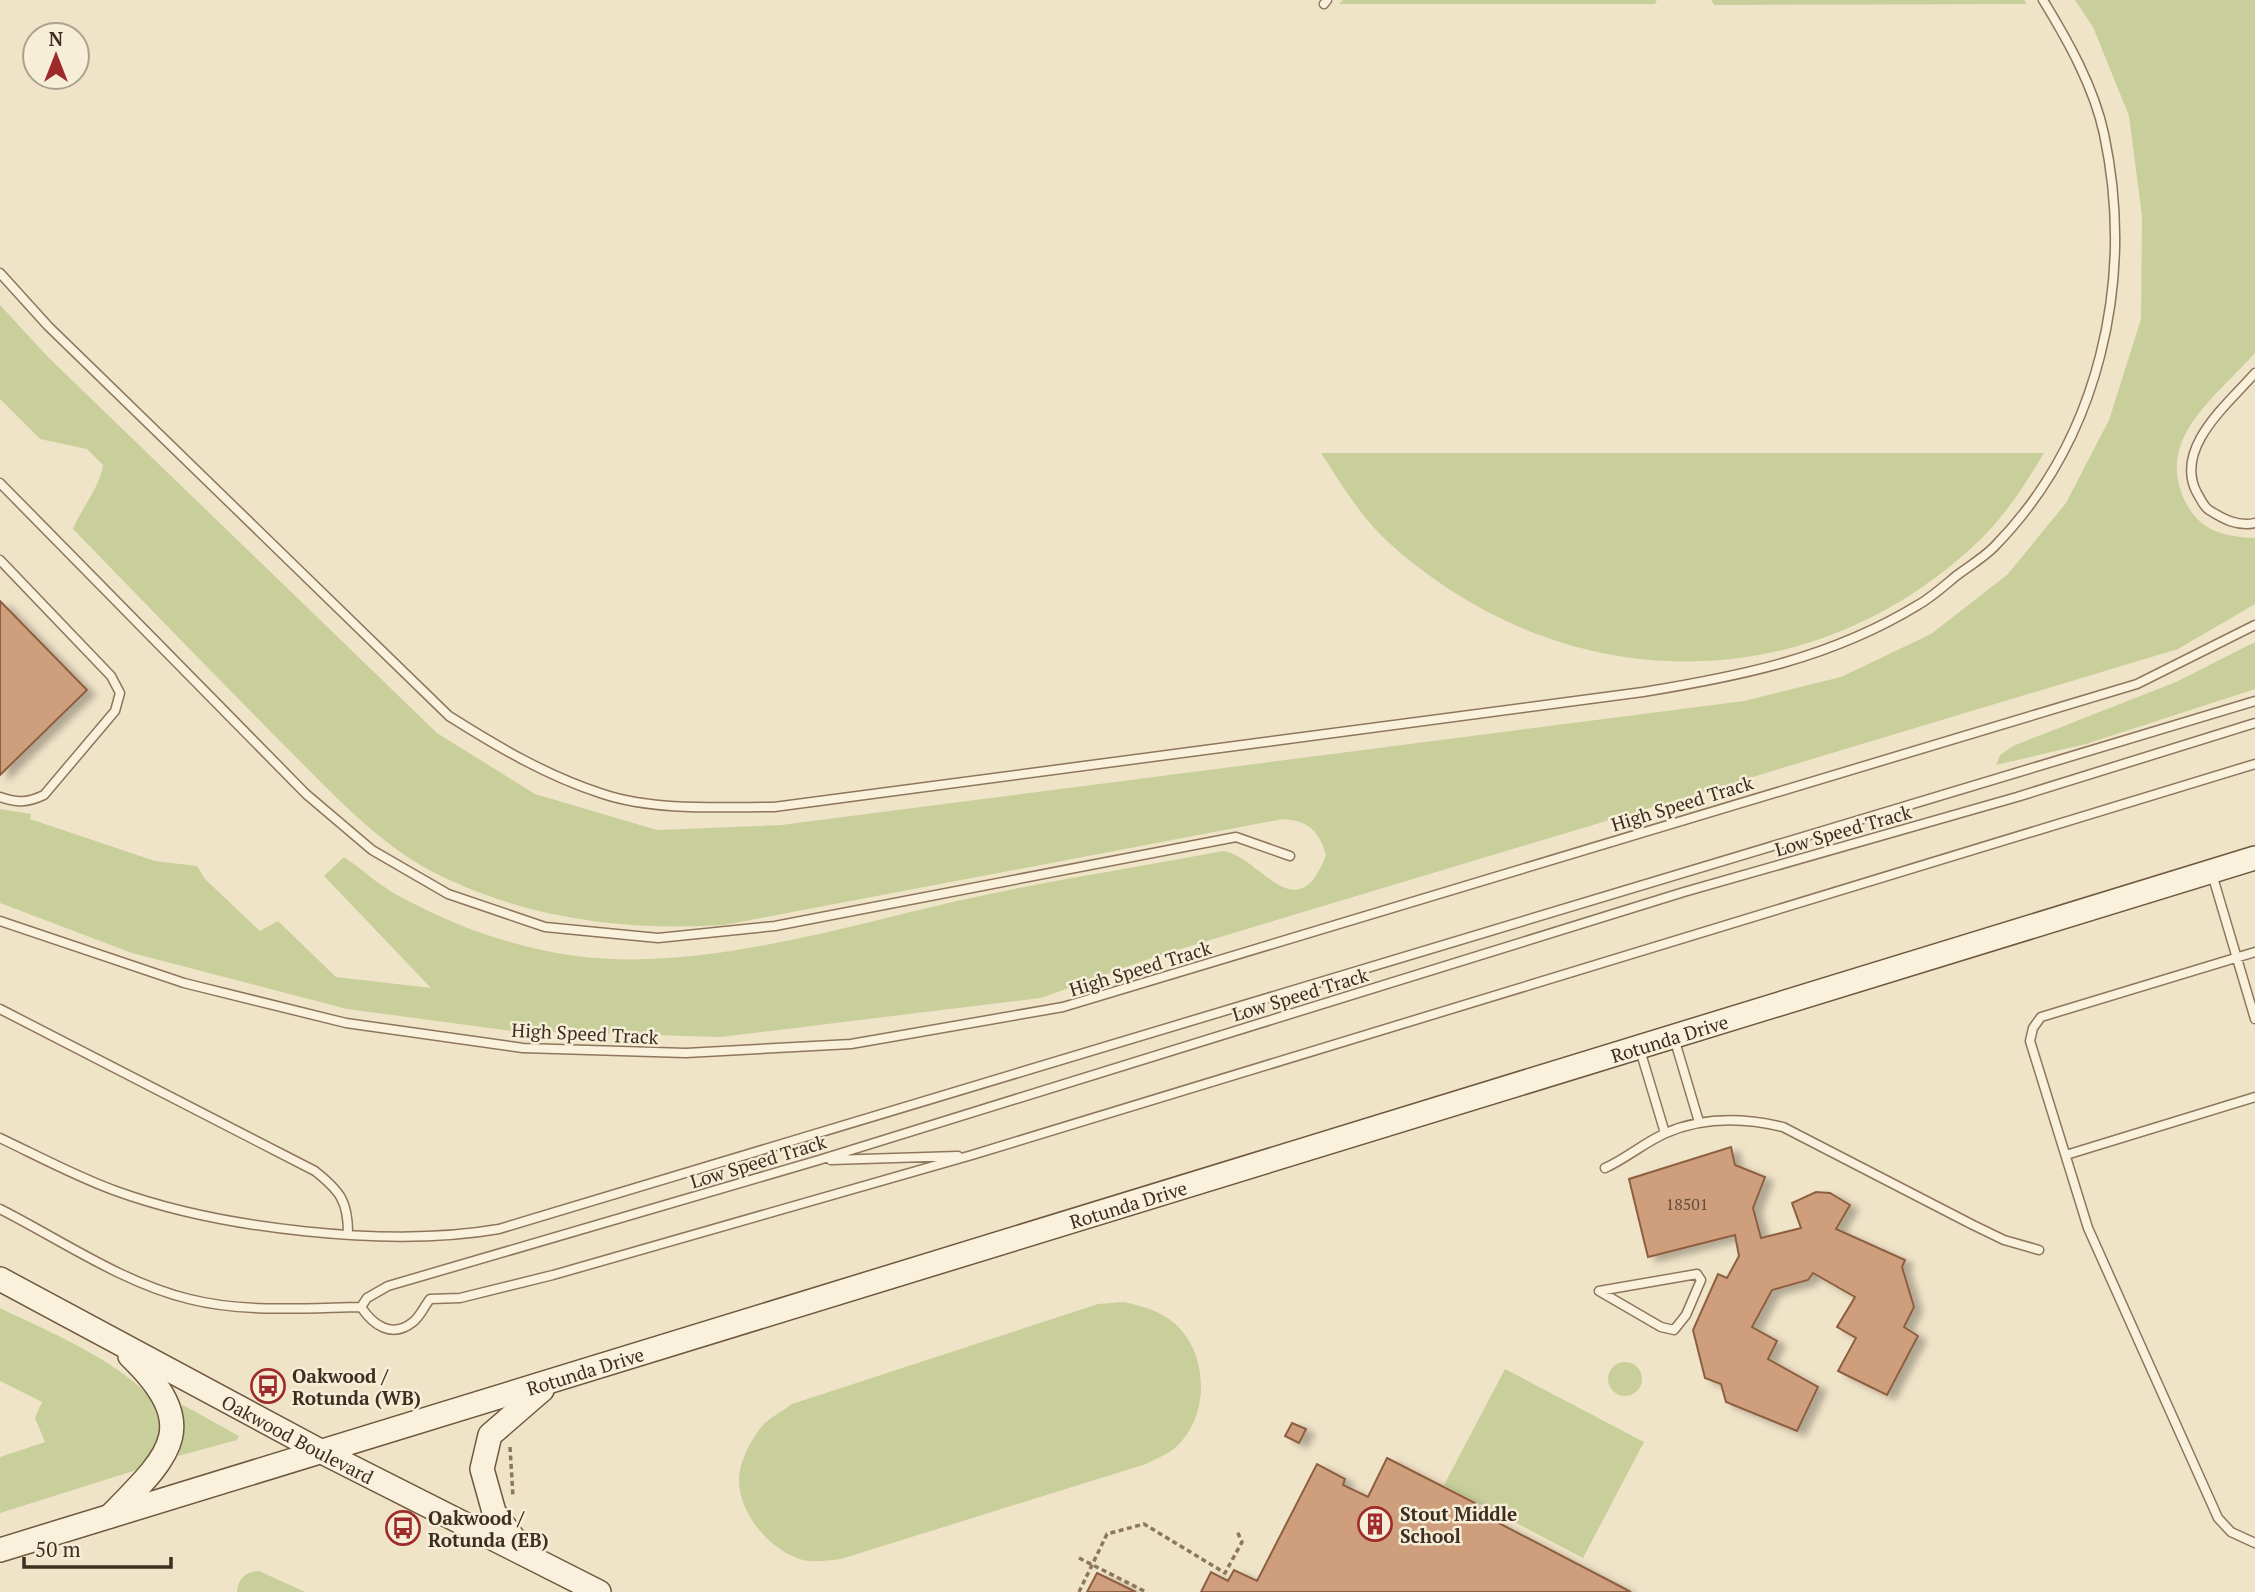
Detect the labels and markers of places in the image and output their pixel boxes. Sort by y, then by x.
place label: Oakwood / Rotunda (WB) [292,1363,421,1410]
bus stop icon: Oakwood / Rotunda (WB) [249,1367,287,1405]
place label: Stout Middle School [1400,1501,1517,1548]
place label: Oakwood / Rotunda (EB) [428,1505,549,1552]
building icon: Stout Middle School [1356,1505,1394,1543]
bus stop icon: Oakwood / Rotunda (EB) [384,1509,422,1547]

